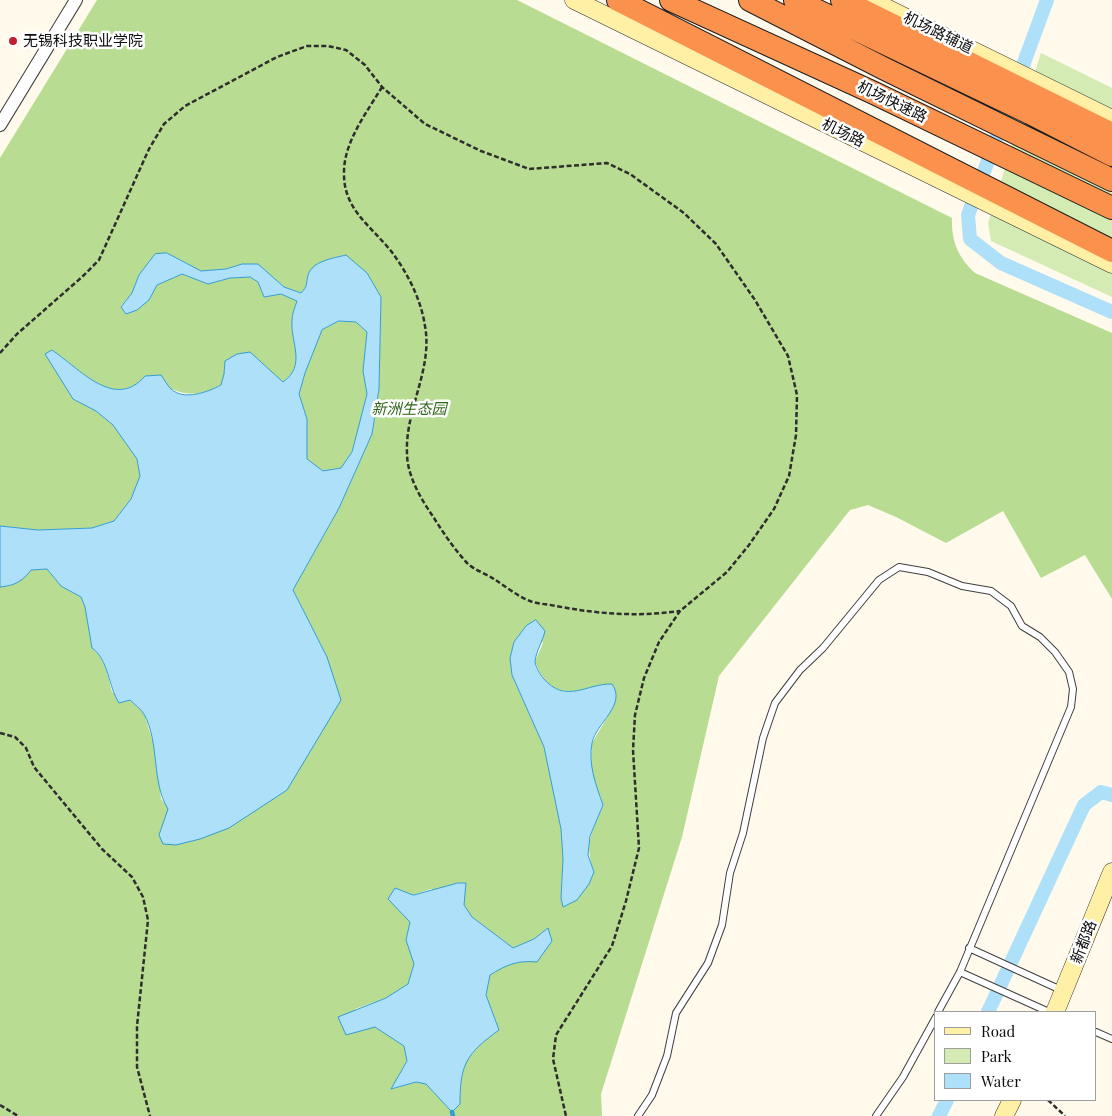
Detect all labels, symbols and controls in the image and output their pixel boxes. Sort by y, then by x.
street label: 机场路辅道 [900,8,976,58]
place label: 无锡科技职业学院 [23,32,143,50]
marker: 无锡科技职业学院 [7,35,19,47]
street label: 机场快速路 [854,77,930,127]
street label: 机场路 [819,115,867,151]
park label: 新洲生态园 [372,400,446,418]
street label: 新都路 [1068,918,1100,966]
legend [934,1011,1097,1101]
text: Road [981,1021,1015,1041]
text: Park [981,1046,1012,1066]
text: Water [981,1071,1021,1091]

